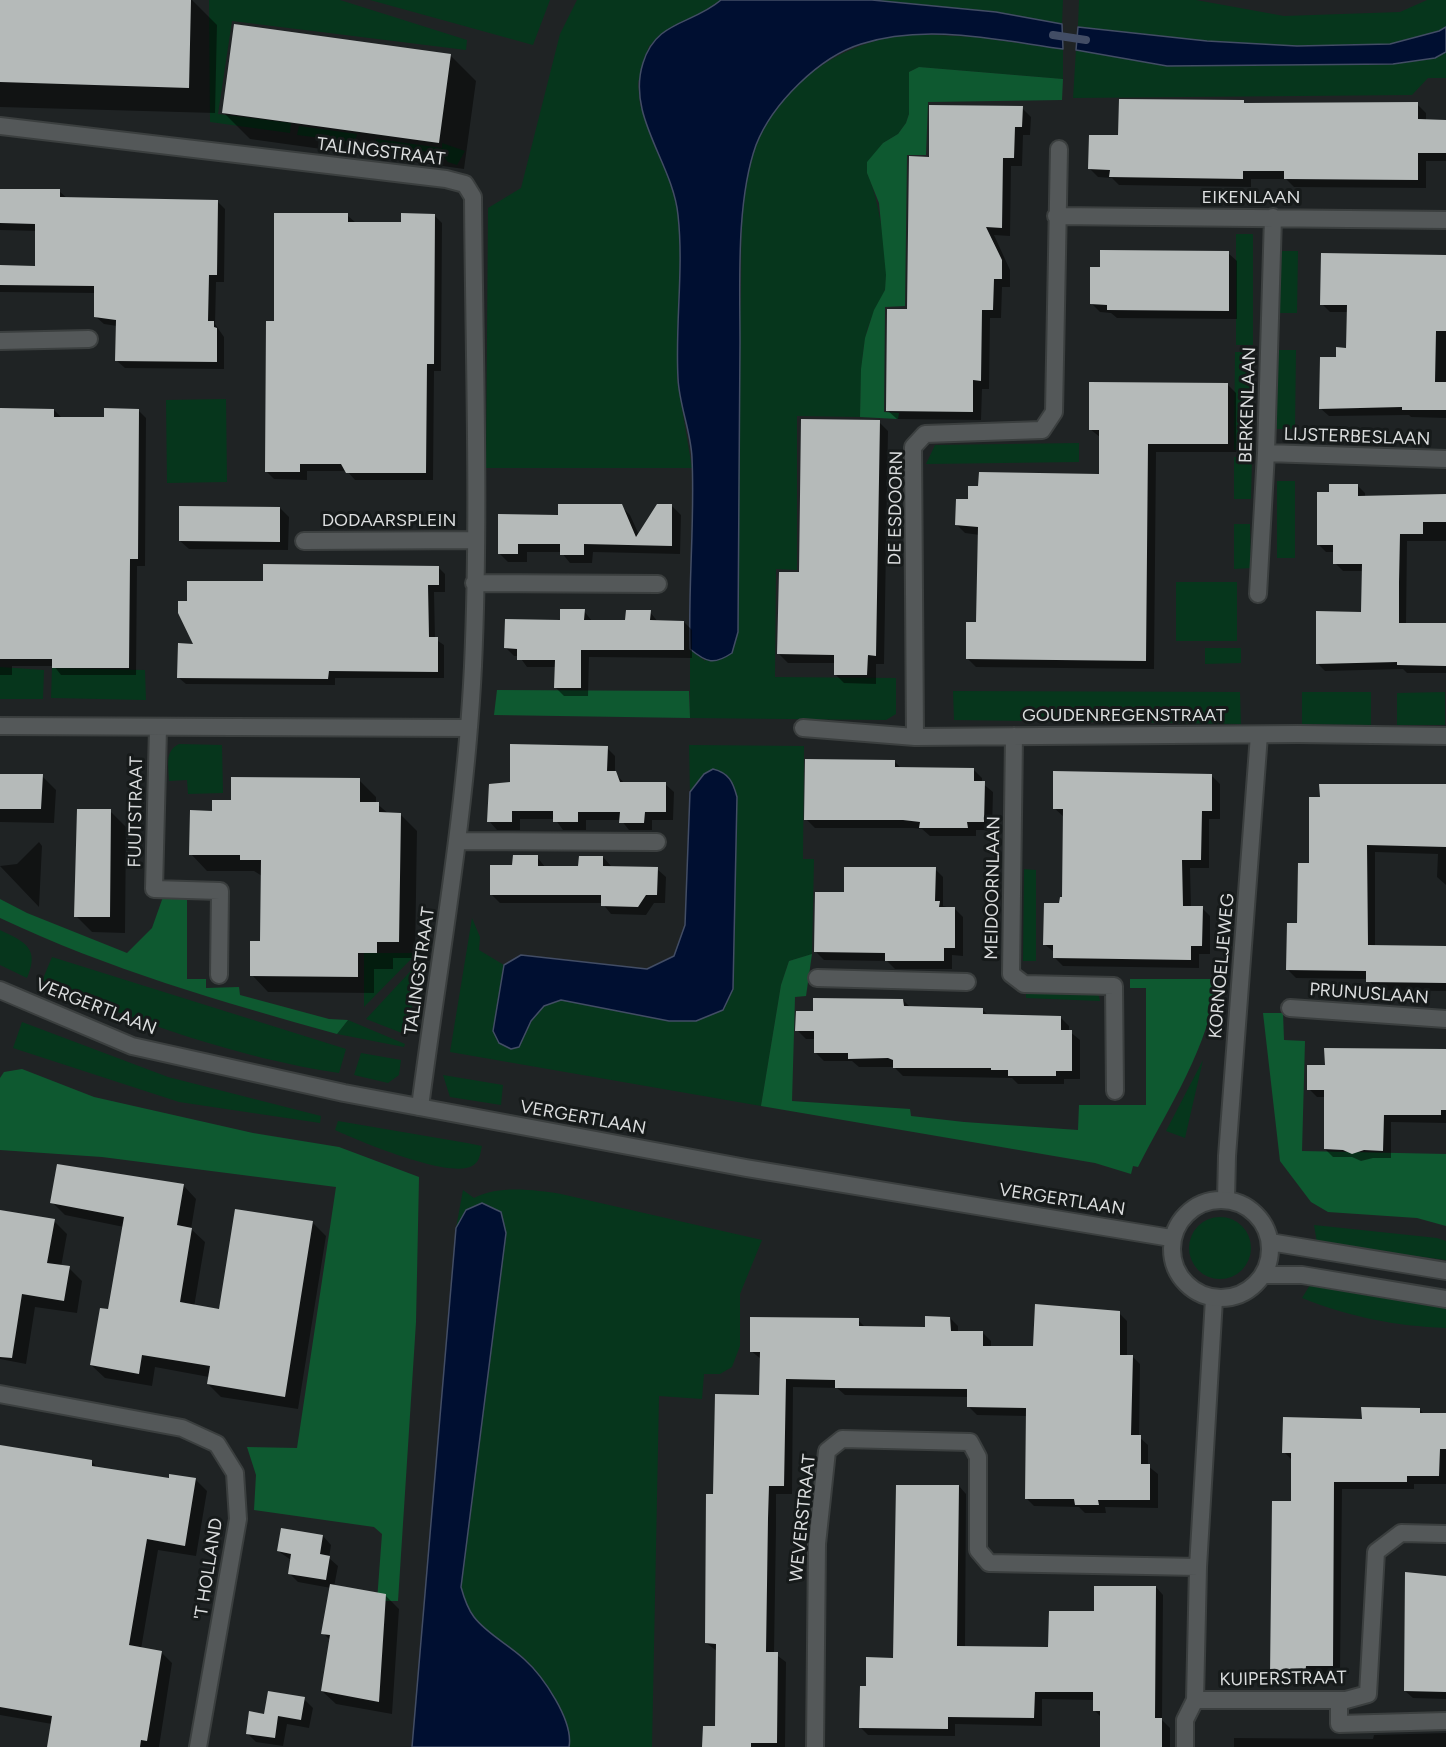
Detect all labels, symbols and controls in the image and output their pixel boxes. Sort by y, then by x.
street label: TALINGSTRAAT [316,133,446,171]
street label: EIKENLAAN [1202,187,1300,209]
street label: BERKENLAAN [1235,347,1261,463]
street label: LIJSTERBESLAAN [1283,424,1431,450]
street label: DE ESDOORN [884,450,908,566]
street label: DODAARSPLEIN [322,510,456,532]
street label: GOUDENREGENSTRAAT [1022,705,1226,727]
street label: FUUTSTRAAT [124,756,148,868]
street label: MEIDOORNLAAN [981,816,1005,960]
street label: KORNOELJEWEG [1205,892,1239,1040]
street label: TALINGSTRAAT [400,906,440,1036]
street label: VERGERTLAAN [33,974,159,1040]
street label: PRUNUSLAAN [1308,979,1430,1009]
street label: VERGERTLAAN [518,1096,648,1140]
street label: VERGERTLAAN [997,1179,1127,1221]
street label: WEVERSTRAAT [786,1453,820,1583]
street label: 'T HOLLAND [190,1517,228,1621]
street label: KUIPERSTRAAT [1219,1667,1347,1691]

